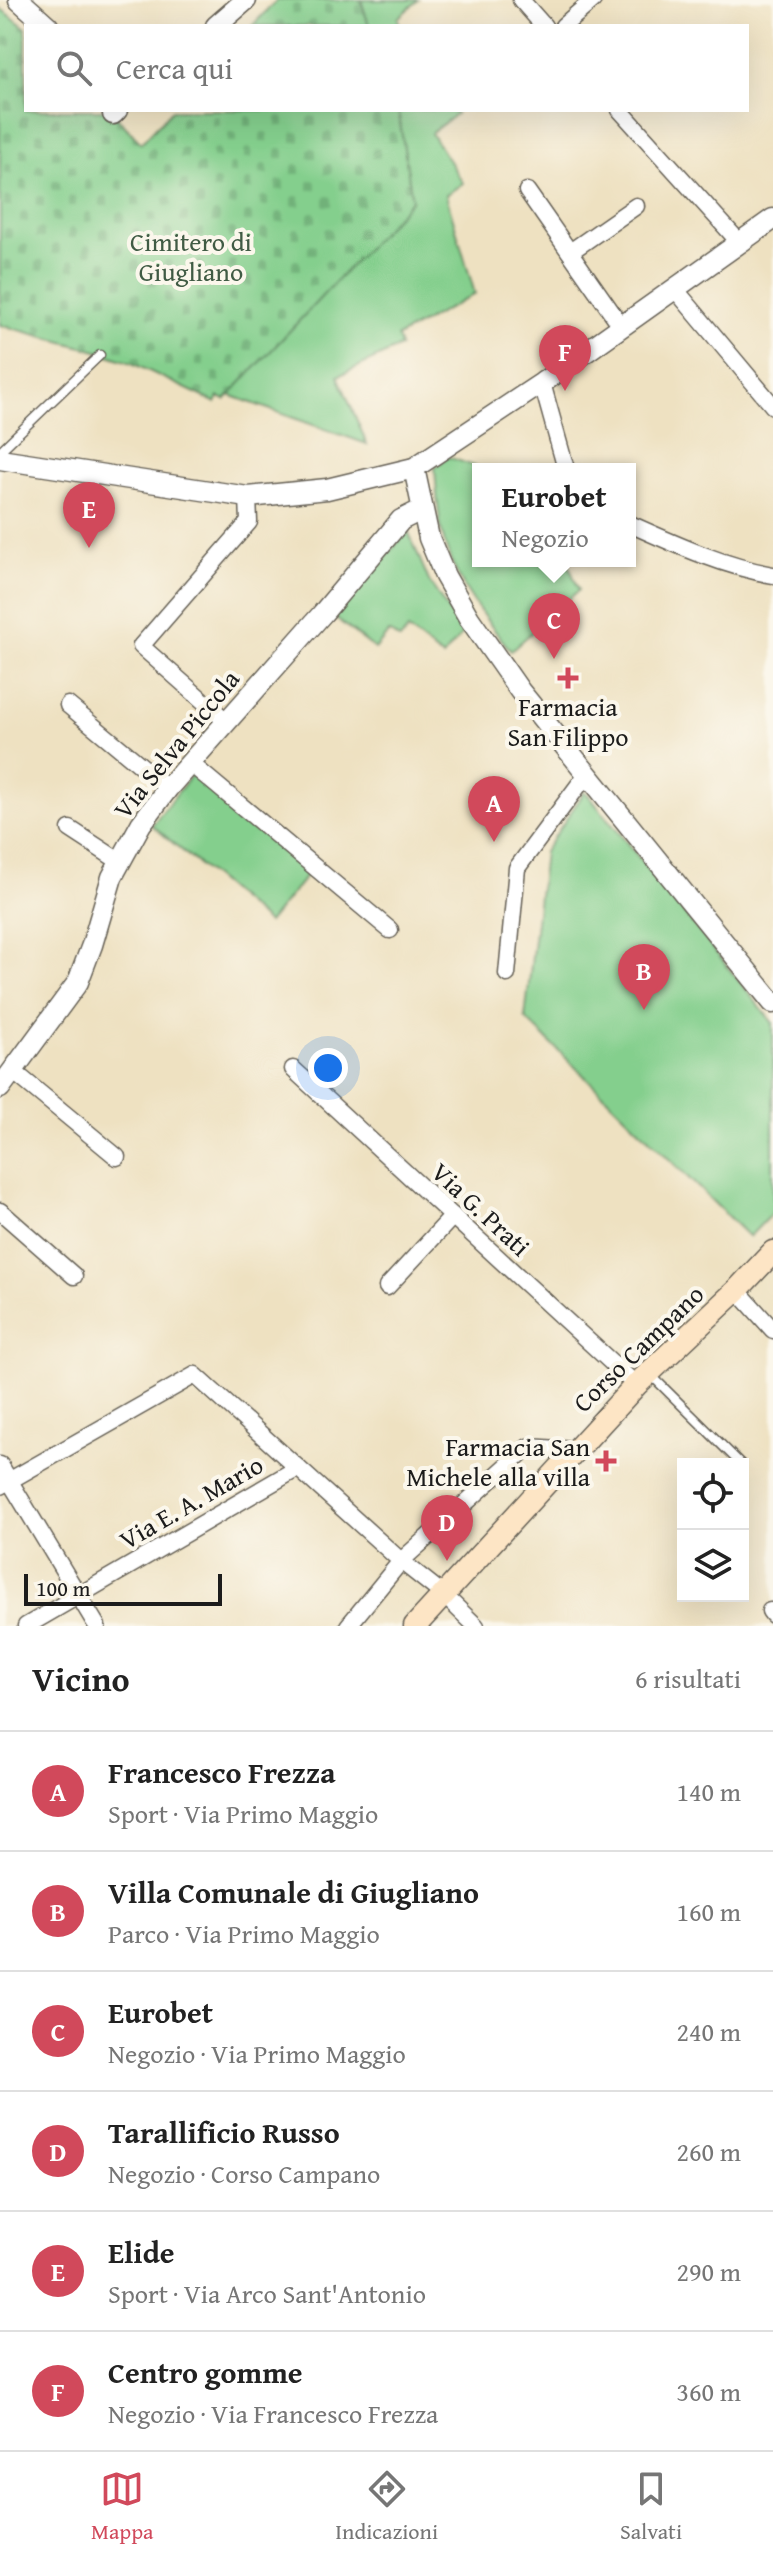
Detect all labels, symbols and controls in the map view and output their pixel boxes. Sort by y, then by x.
search box [24,24,749,112]
icon: search [52,46,96,90]
text: Cerca qui [116,46,233,90]
park label: Cimitero di Giugliano [130,222,252,291]
pin: F [539,325,591,391]
popup [472,463,636,567]
text: Eurobet [501,474,607,518]
pin: E [63,482,115,548]
text: Negozio [501,518,589,557]
pin: C [528,593,580,659]
street label: Via Selva Piccola [104,660,249,827]
marker: Farmacia San Filippo [559,669,577,687]
place label: Farmacia San Filippo [507,687,629,756]
pin: A [468,776,520,842]
pin: B [618,944,670,1010]
your location [308,1048,348,1088]
street label: Via G. Prati [423,1153,539,1265]
street label: Corso Campano [564,1275,712,1421]
place label: Farmacia San Michele alla villa [406,1427,591,1496]
street label: Via E. A. Mario [112,1445,270,1559]
marker: Farmacia San Michele alla villa [597,1452,615,1470]
map controls [677,1458,749,1602]
button: locate [677,1458,749,1530]
pin: D [421,1495,473,1561]
button: layers [677,1530,749,1602]
scale bar [24,1570,222,1606]
text: 100 m [36,1572,91,1604]
text: Vicino [32,1654,130,1703]
text: 6 risultati [635,1659,741,1698]
text: Francesco Frezza [108,1750,336,1794]
text: A [50,1772,66,1811]
text: 140 m [676,1772,741,1811]
text: Sport · Via Primo Maggio [108,1794,378,1833]
text: Villa Comunale di Giugliano [108,1870,479,1914]
text: B [50,1892,66,1931]
text: 160 m [676,1892,741,1931]
text: Parco · Via Primo Maggio [108,1914,380,1953]
text: Eurobet [108,1990,213,2034]
text: C [51,2012,65,2051]
text: 240 m [676,2012,741,2051]
text: Negozio · Via Primo Maggio [108,2034,406,2073]
text: Tarallificio Russo [108,2110,340,2154]
text: D [50,2132,66,2171]
text: 260 m [676,2132,741,2171]
text: Negozio · Corso Campano [108,2154,380,2193]
text: Elide [108,2230,175,2274]
text: E [51,2252,65,2291]
text: 290 m [676,2252,741,2291]
text: Sport · Via Arco Sant'Antonio [108,2274,426,2313]
text: Centro gomme [108,2350,303,2394]
text: F [51,2372,65,2411]
text: 360 m [676,2372,741,2411]
text: Negozio · Via Francesco Frezza [108,2394,438,2433]
tab: Mappa [91,2467,153,2547]
tab: Indicazioni [335,2467,438,2547]
tab: Salvati [620,2467,682,2547]

